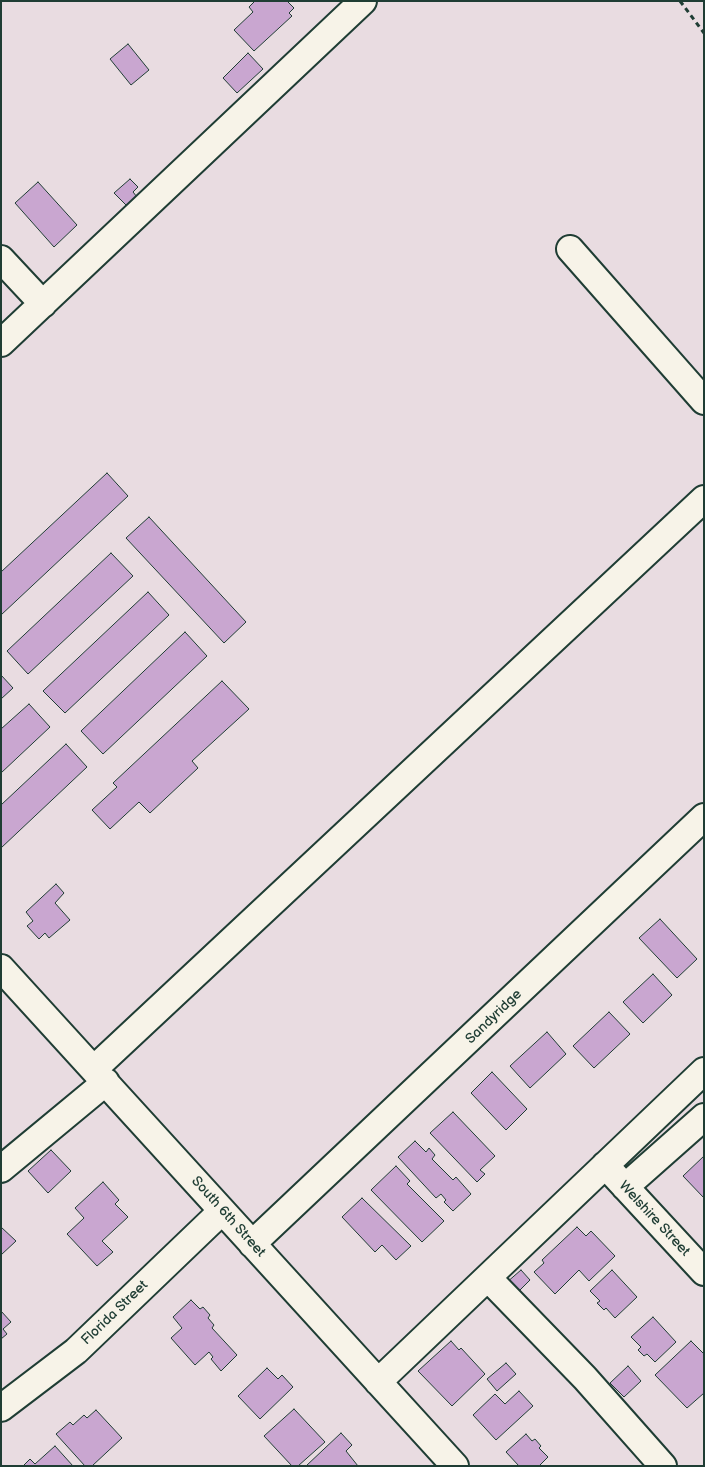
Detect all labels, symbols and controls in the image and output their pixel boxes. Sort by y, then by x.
street label: Sandyridge [462,986,526,1048]
street label: South 6th Street [187,1173,269,1261]
street label: Welshire Street [615,1178,693,1260]
street label: Florida Street [78,1277,152,1349]

